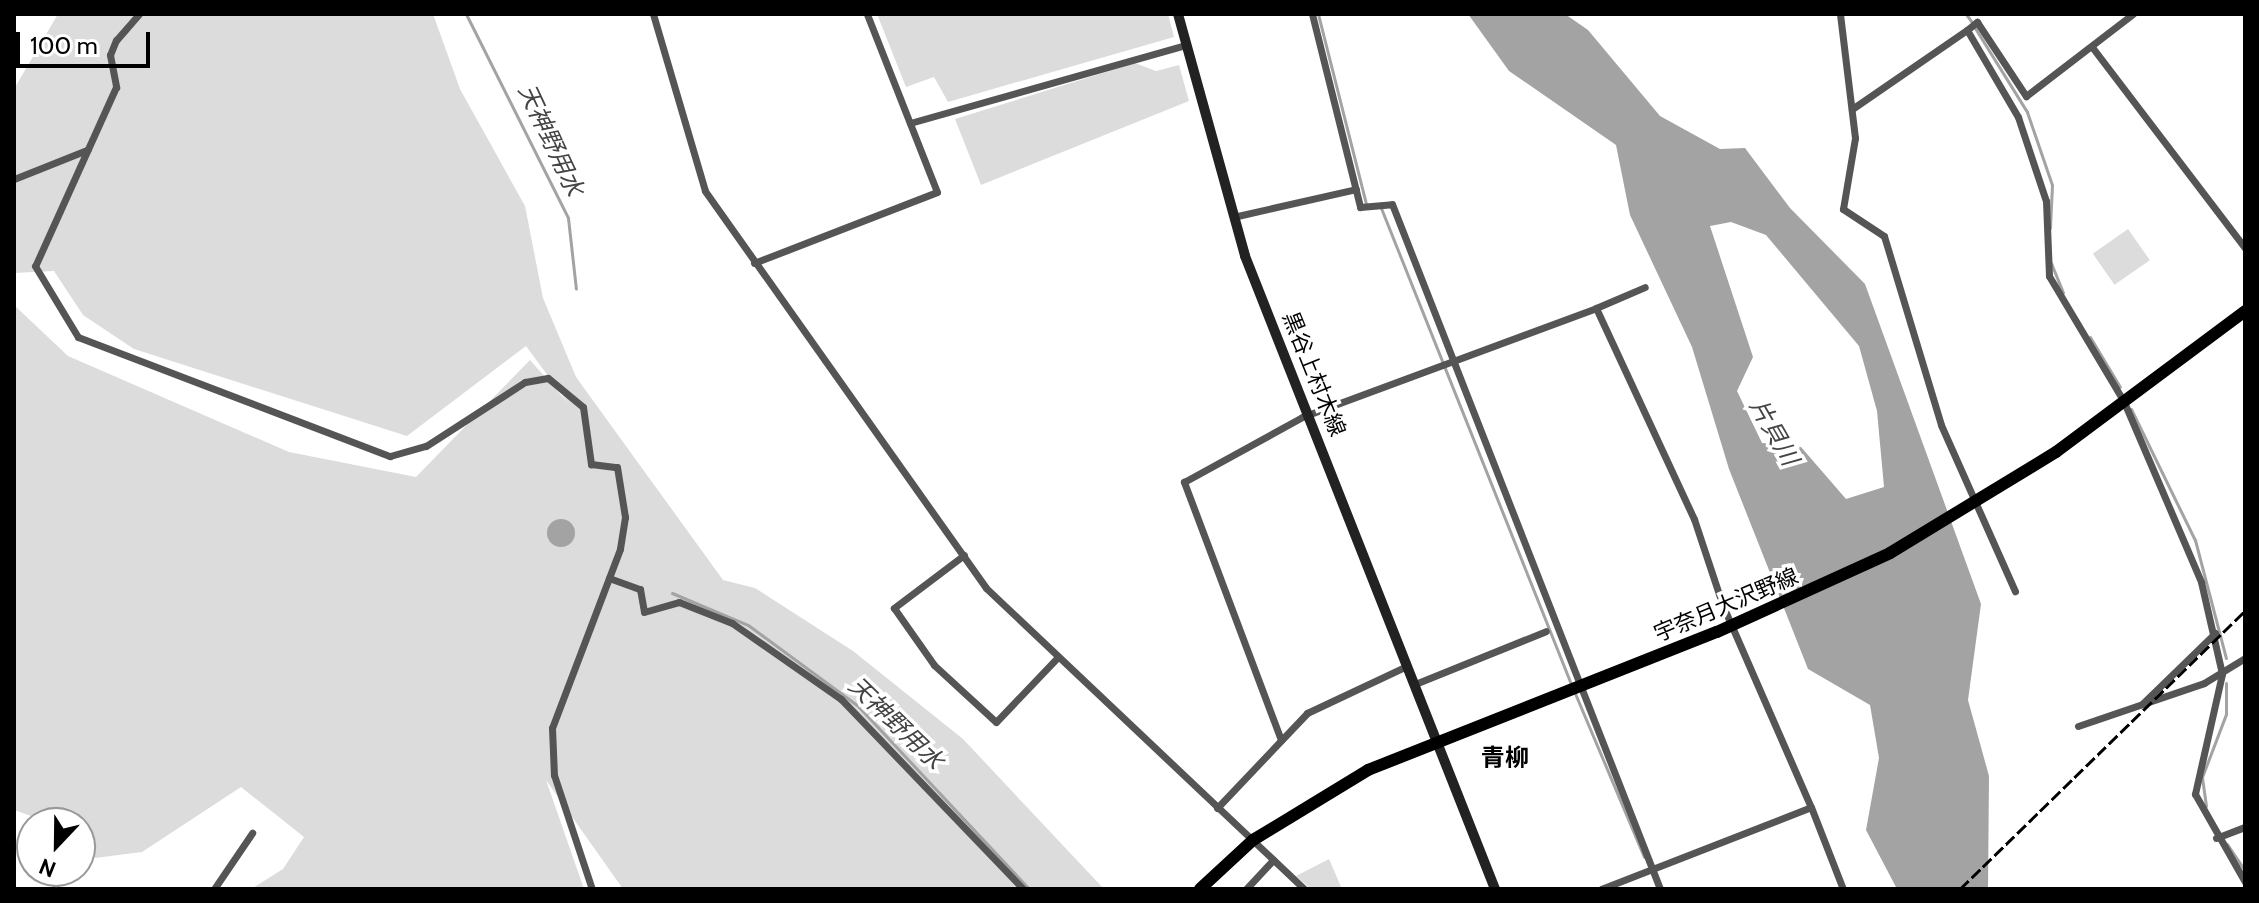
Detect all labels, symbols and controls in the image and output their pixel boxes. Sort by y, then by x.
scale bar [20,16,154,66]
text: 100 m [30,31,98,60]
water label: 天神野用水 [513,80,589,200]
street label: 黒谷上村木線 [1277,308,1351,440]
water label: 片貝川 [1744,394,1804,470]
street label: 宇奈月大沢野線 [1650,563,1802,647]
water label: 天神野用水 [843,671,949,775]
district label: 青柳 [1481,744,1529,772]
north arrow [16,807,96,887]
text: N [35,852,60,883]

